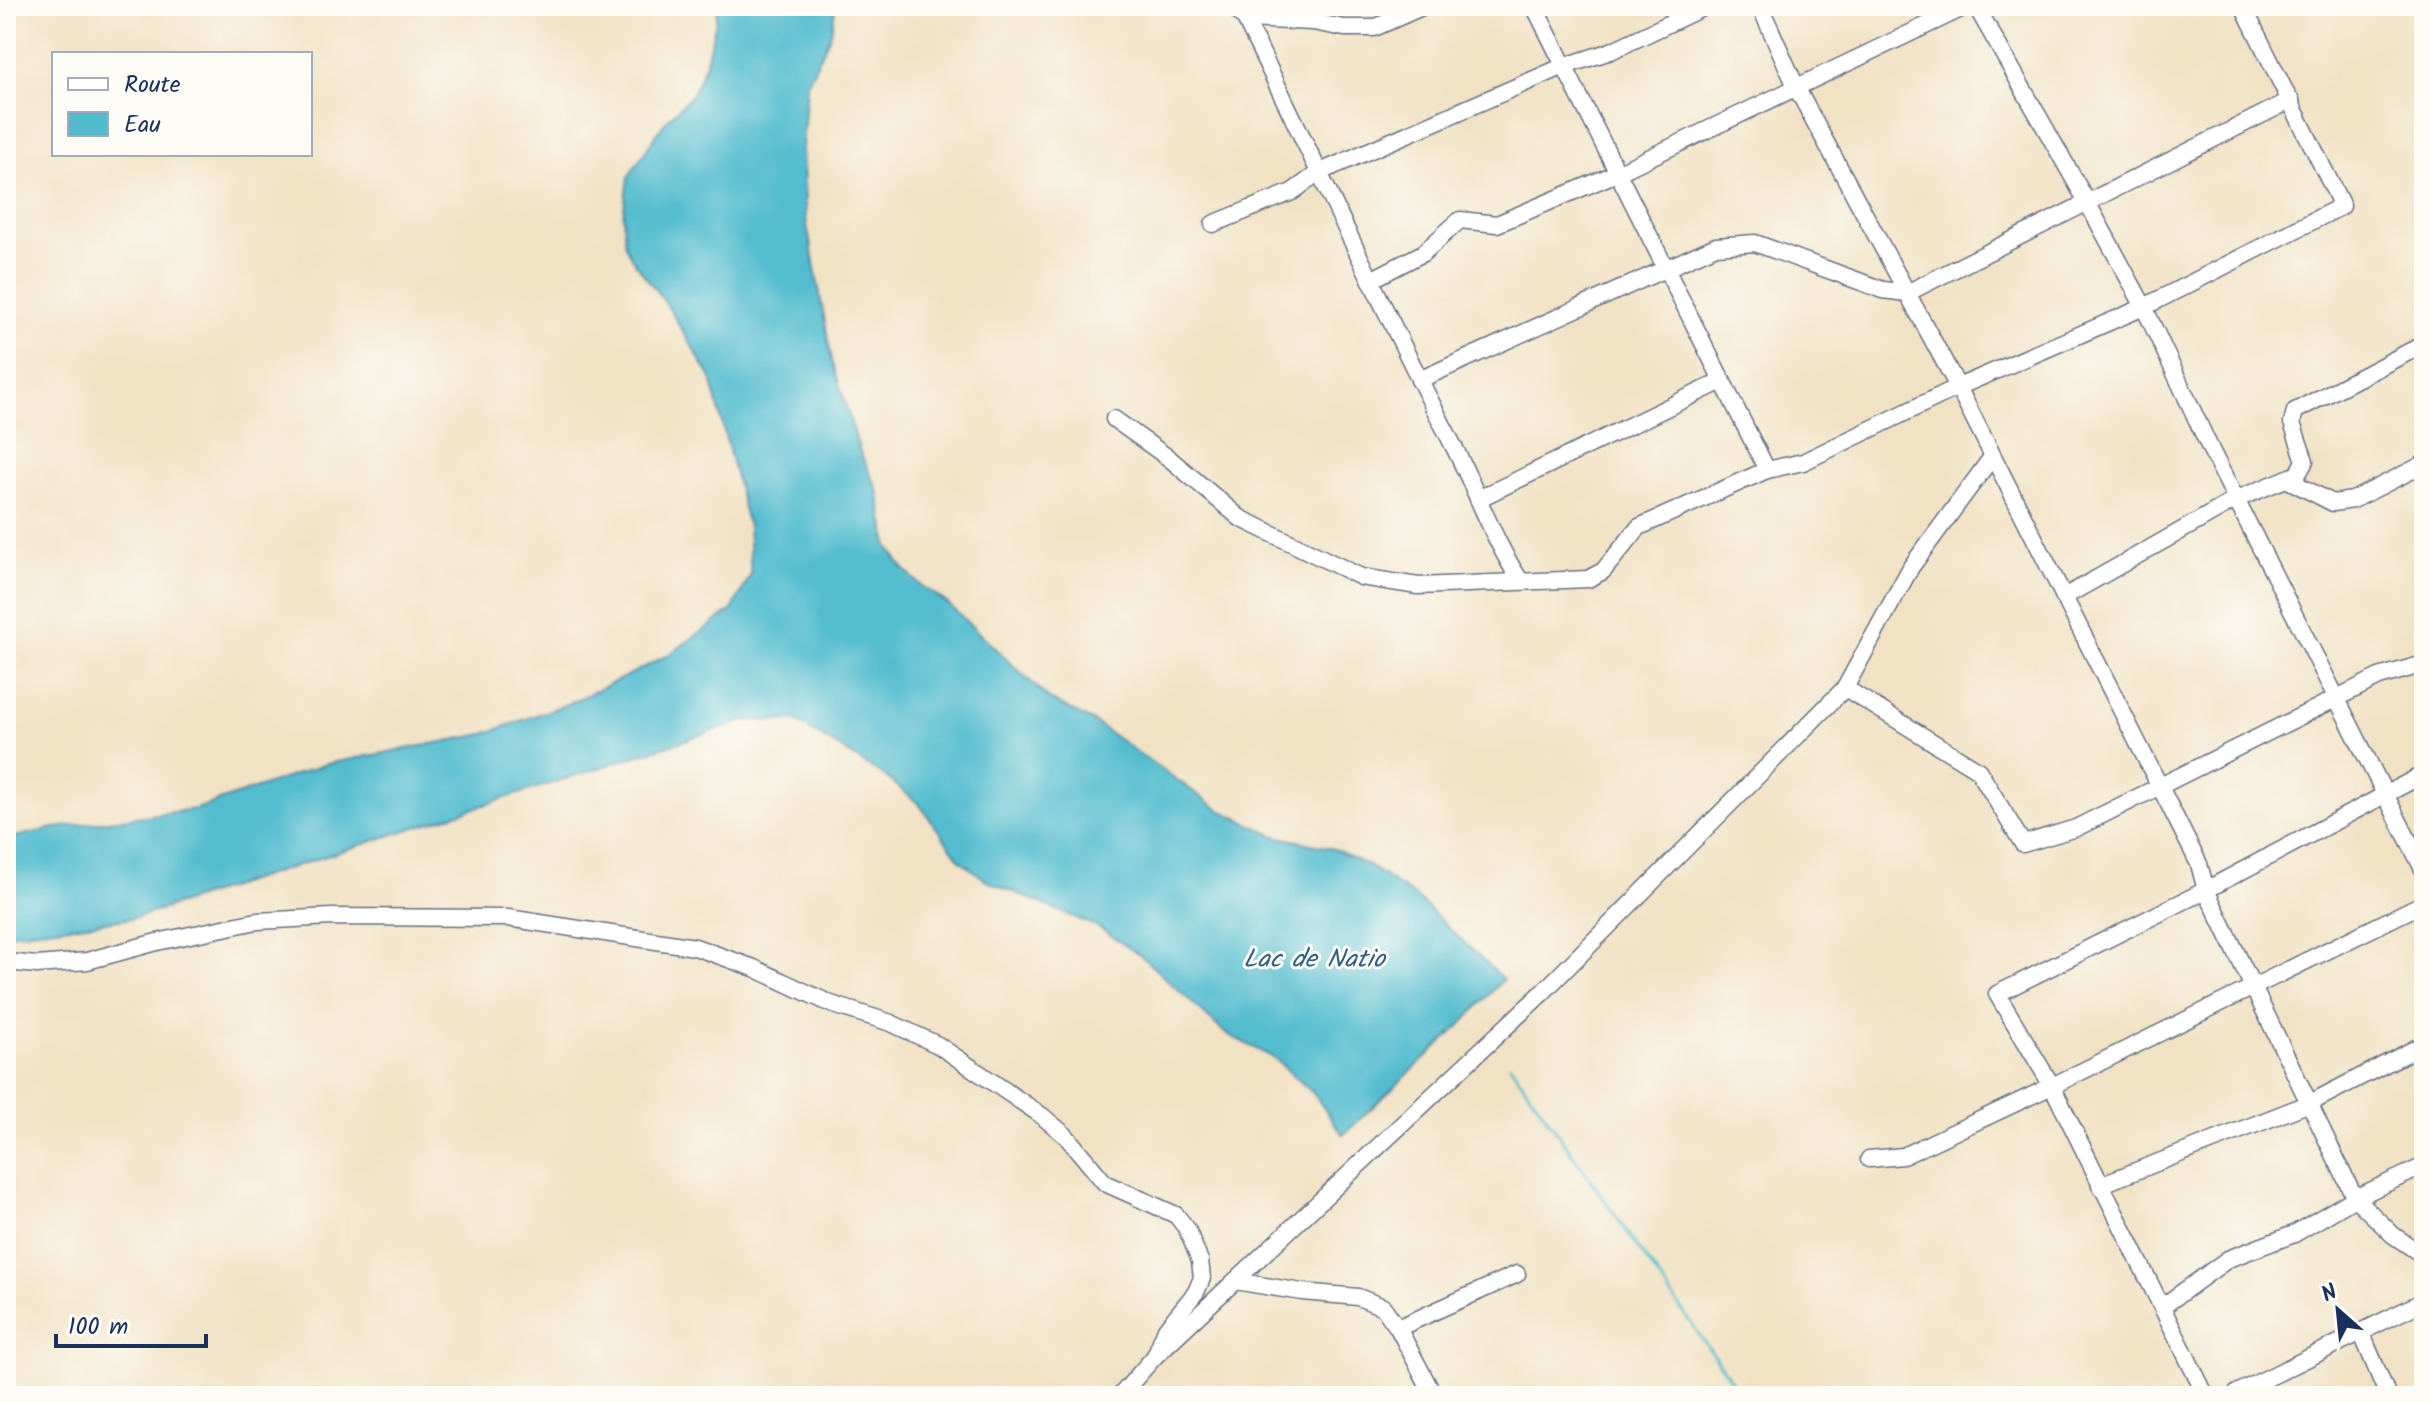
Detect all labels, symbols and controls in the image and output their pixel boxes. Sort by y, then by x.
legend [52,52,312,156]
text: Route [124,66,181,105]
text: Eau [124,106,161,145]
water label: Lac de Natio [1243,939,1387,981]
north arrow [2298,1270,2378,1350]
text: N [2316,1276,2344,1313]
scale bar [56,1298,206,1348]
text: 100 m [68,1308,128,1347]

